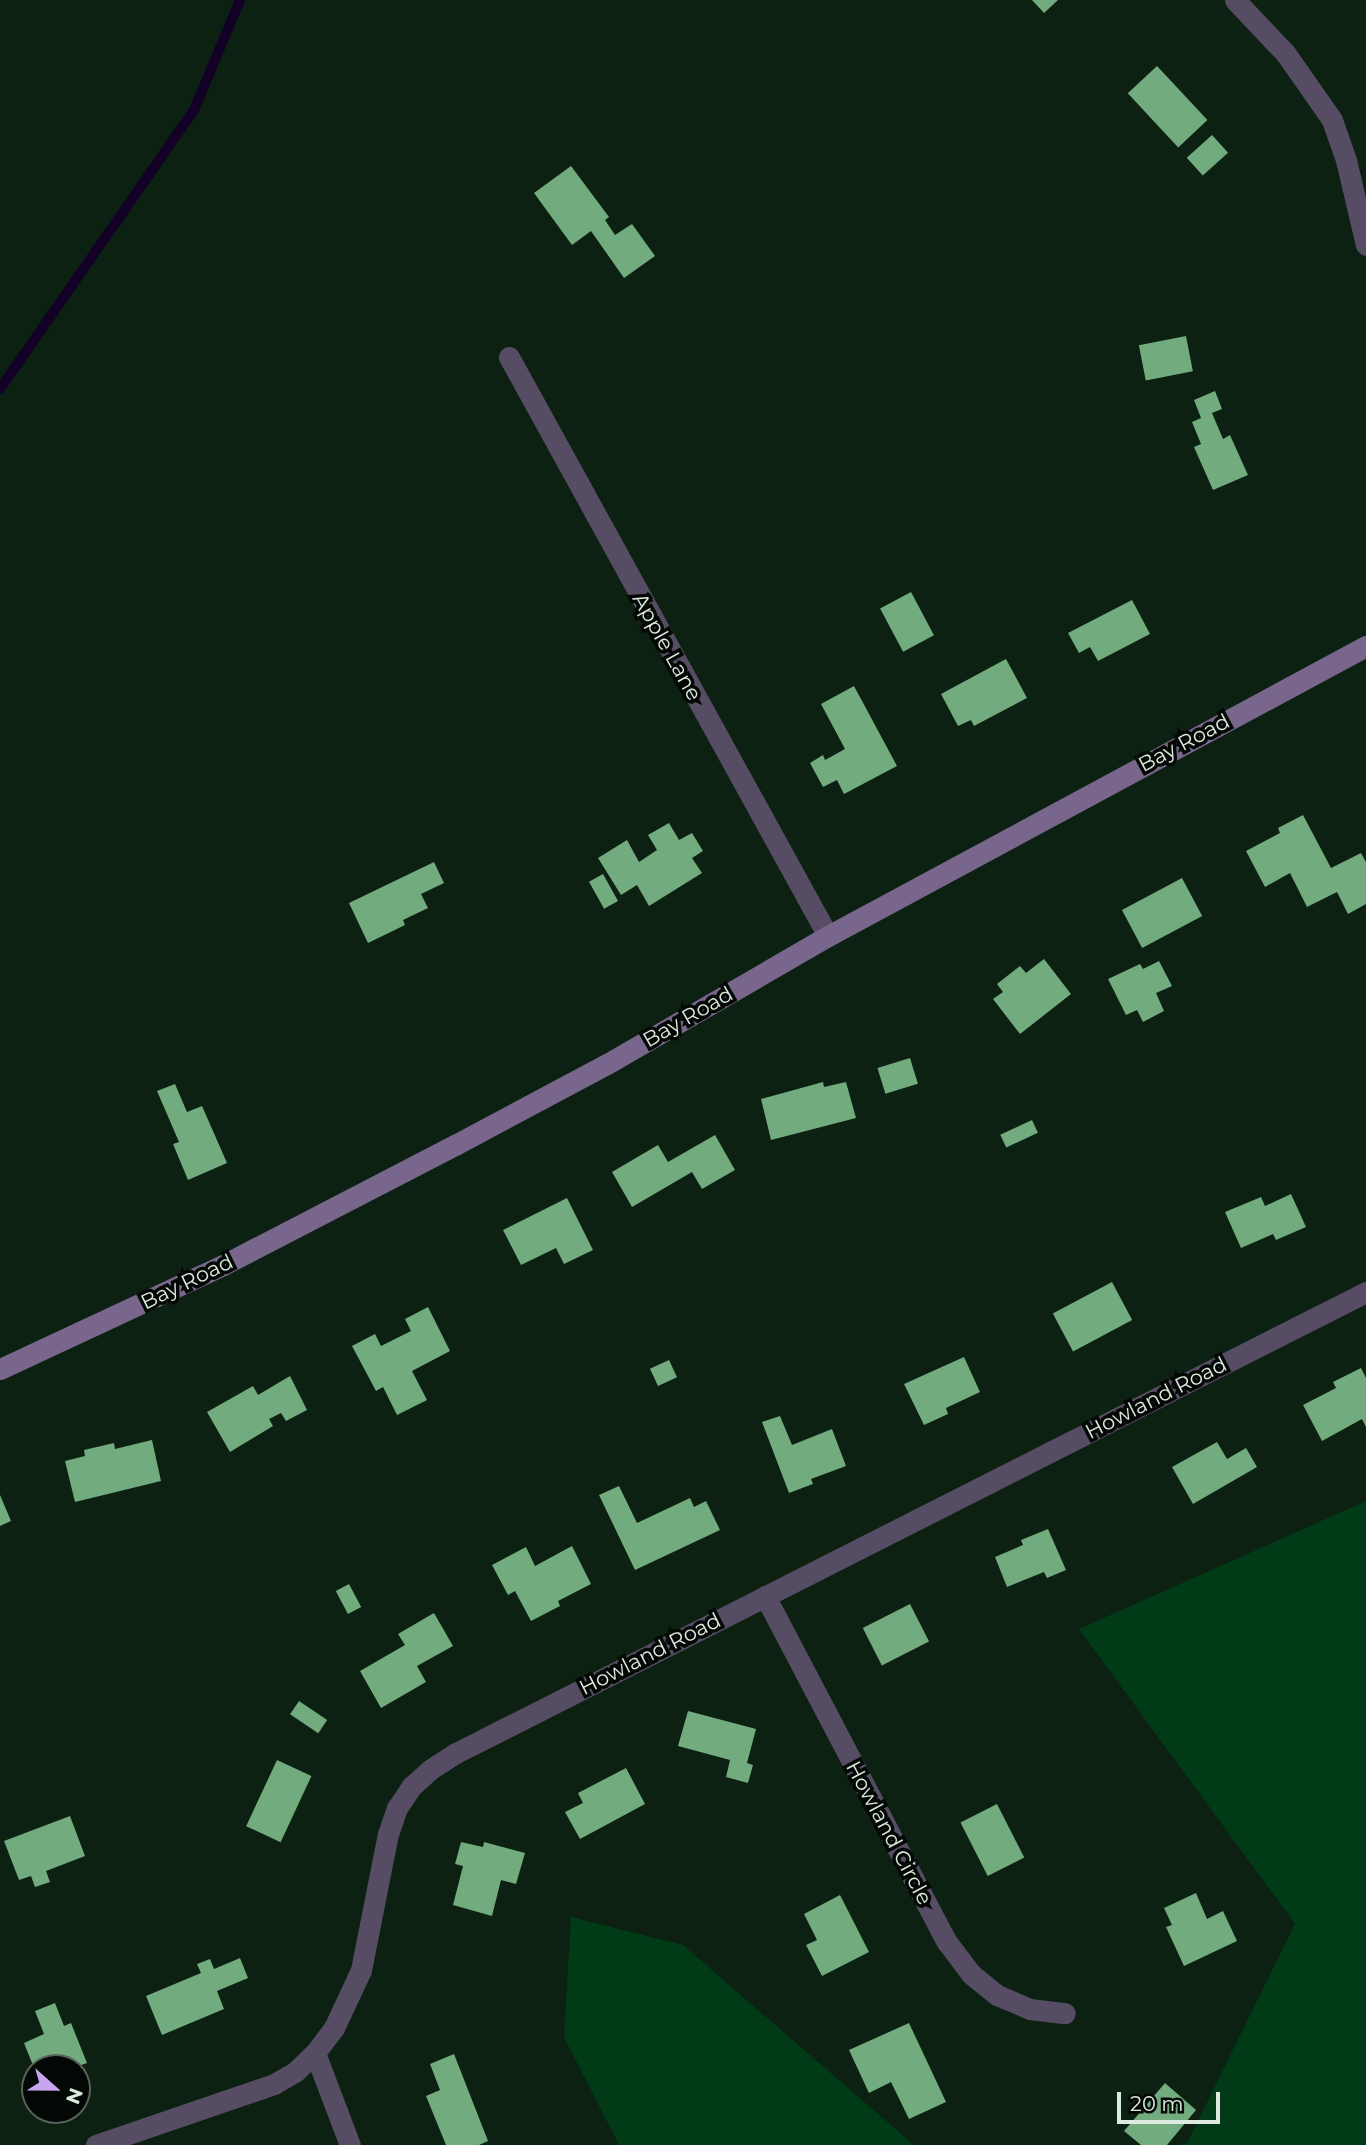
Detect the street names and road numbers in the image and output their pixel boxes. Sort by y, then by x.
street label: Apple Lane [627,589,707,705]
street label: Bay Road [1134,708,1234,778]
street label: Bay Road [639,981,737,1053]
street label: Bay Road [137,1249,237,1315]
street label: Howland Road [1081,1352,1231,1444]
street label: Howland Road [575,1608,725,1700]
street label: Howland Circle [841,1757,937,1909]

